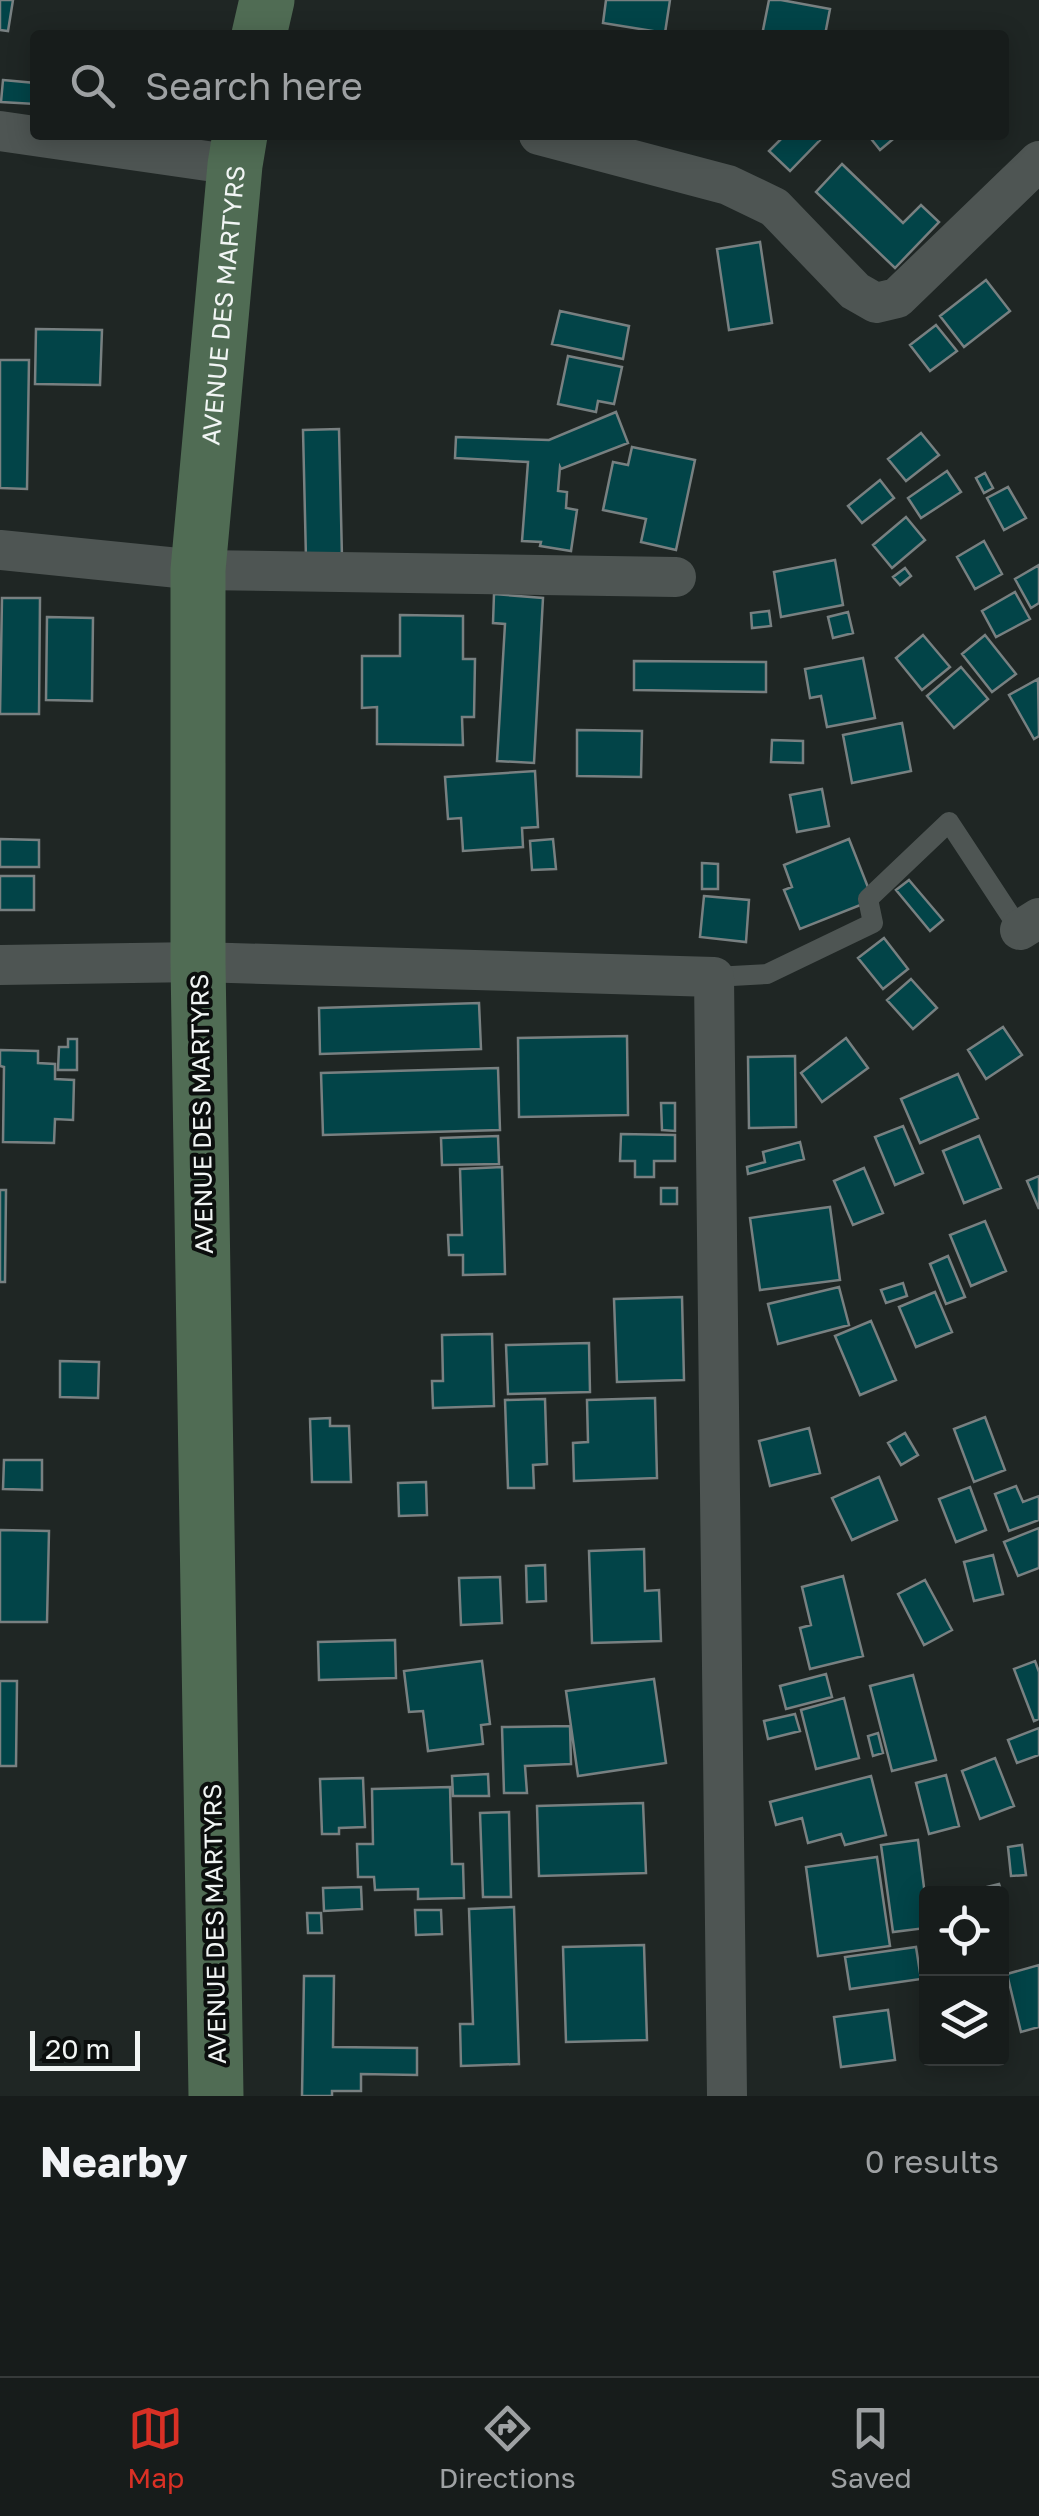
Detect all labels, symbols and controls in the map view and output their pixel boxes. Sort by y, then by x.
search box [30,30,1009,140]
icon: search [65,58,120,113]
text: Search here [145,63,363,108]
street label: AVENUE DES MARTYRS [194,164,250,446]
street label: AVENUE DES MARTYRS [183,973,219,1255]
street label: AVENUE DES MARTYRS [196,1783,232,2065]
map controls [919,1886,1009,2066]
button: locate [919,1886,1009,1976]
button: layers [919,1976,1009,2066]
scale bar [30,2026,140,2070]
text: 20 m [45,2032,110,2065]
text: Nearby [40,2136,188,2186]
text: 0 results [865,2142,999,2180]
tab: Map [127,2401,184,2494]
tab: Directions [439,2401,576,2494]
tab: Saved [830,2401,912,2494]

